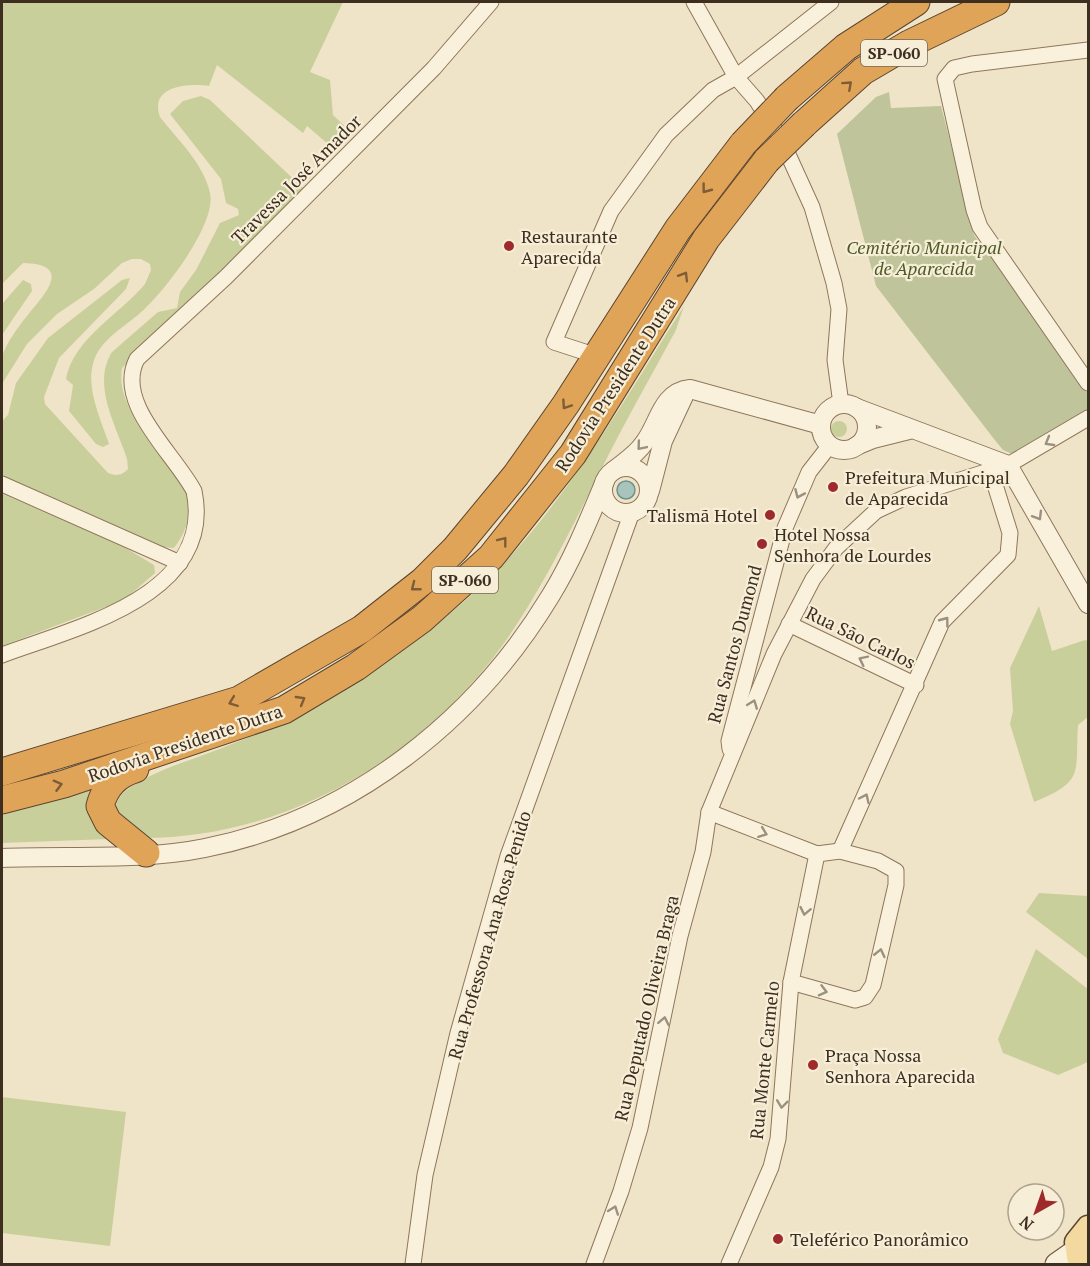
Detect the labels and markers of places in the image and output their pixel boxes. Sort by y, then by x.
place label: Restaurante Aparecida [521,224,618,269]
marker: Restaurante Aparecida [502,239,516,253]
place label: Prefeitura Municipal de Aparecida [845,465,1010,510]
marker: Prefeitura Municipal de Aparecida [826,480,840,494]
place label: Talismã Hotel [647,503,758,527]
marker: Talismã Hotel [763,508,777,522]
place label: Hotel Nossa Senhora de Lourdes [774,522,932,567]
marker: Hotel Nossa Senhora de Lourdes [755,537,769,551]
place label: Praça Nossa Senhora Aparecida [825,1043,975,1088]
marker: Praça Nossa Senhora Aparecida [806,1058,820,1072]
place label: Teleférico Panorâmico [790,1227,969,1251]
marker: Teleférico Panorâmico [771,1232,785,1246]

